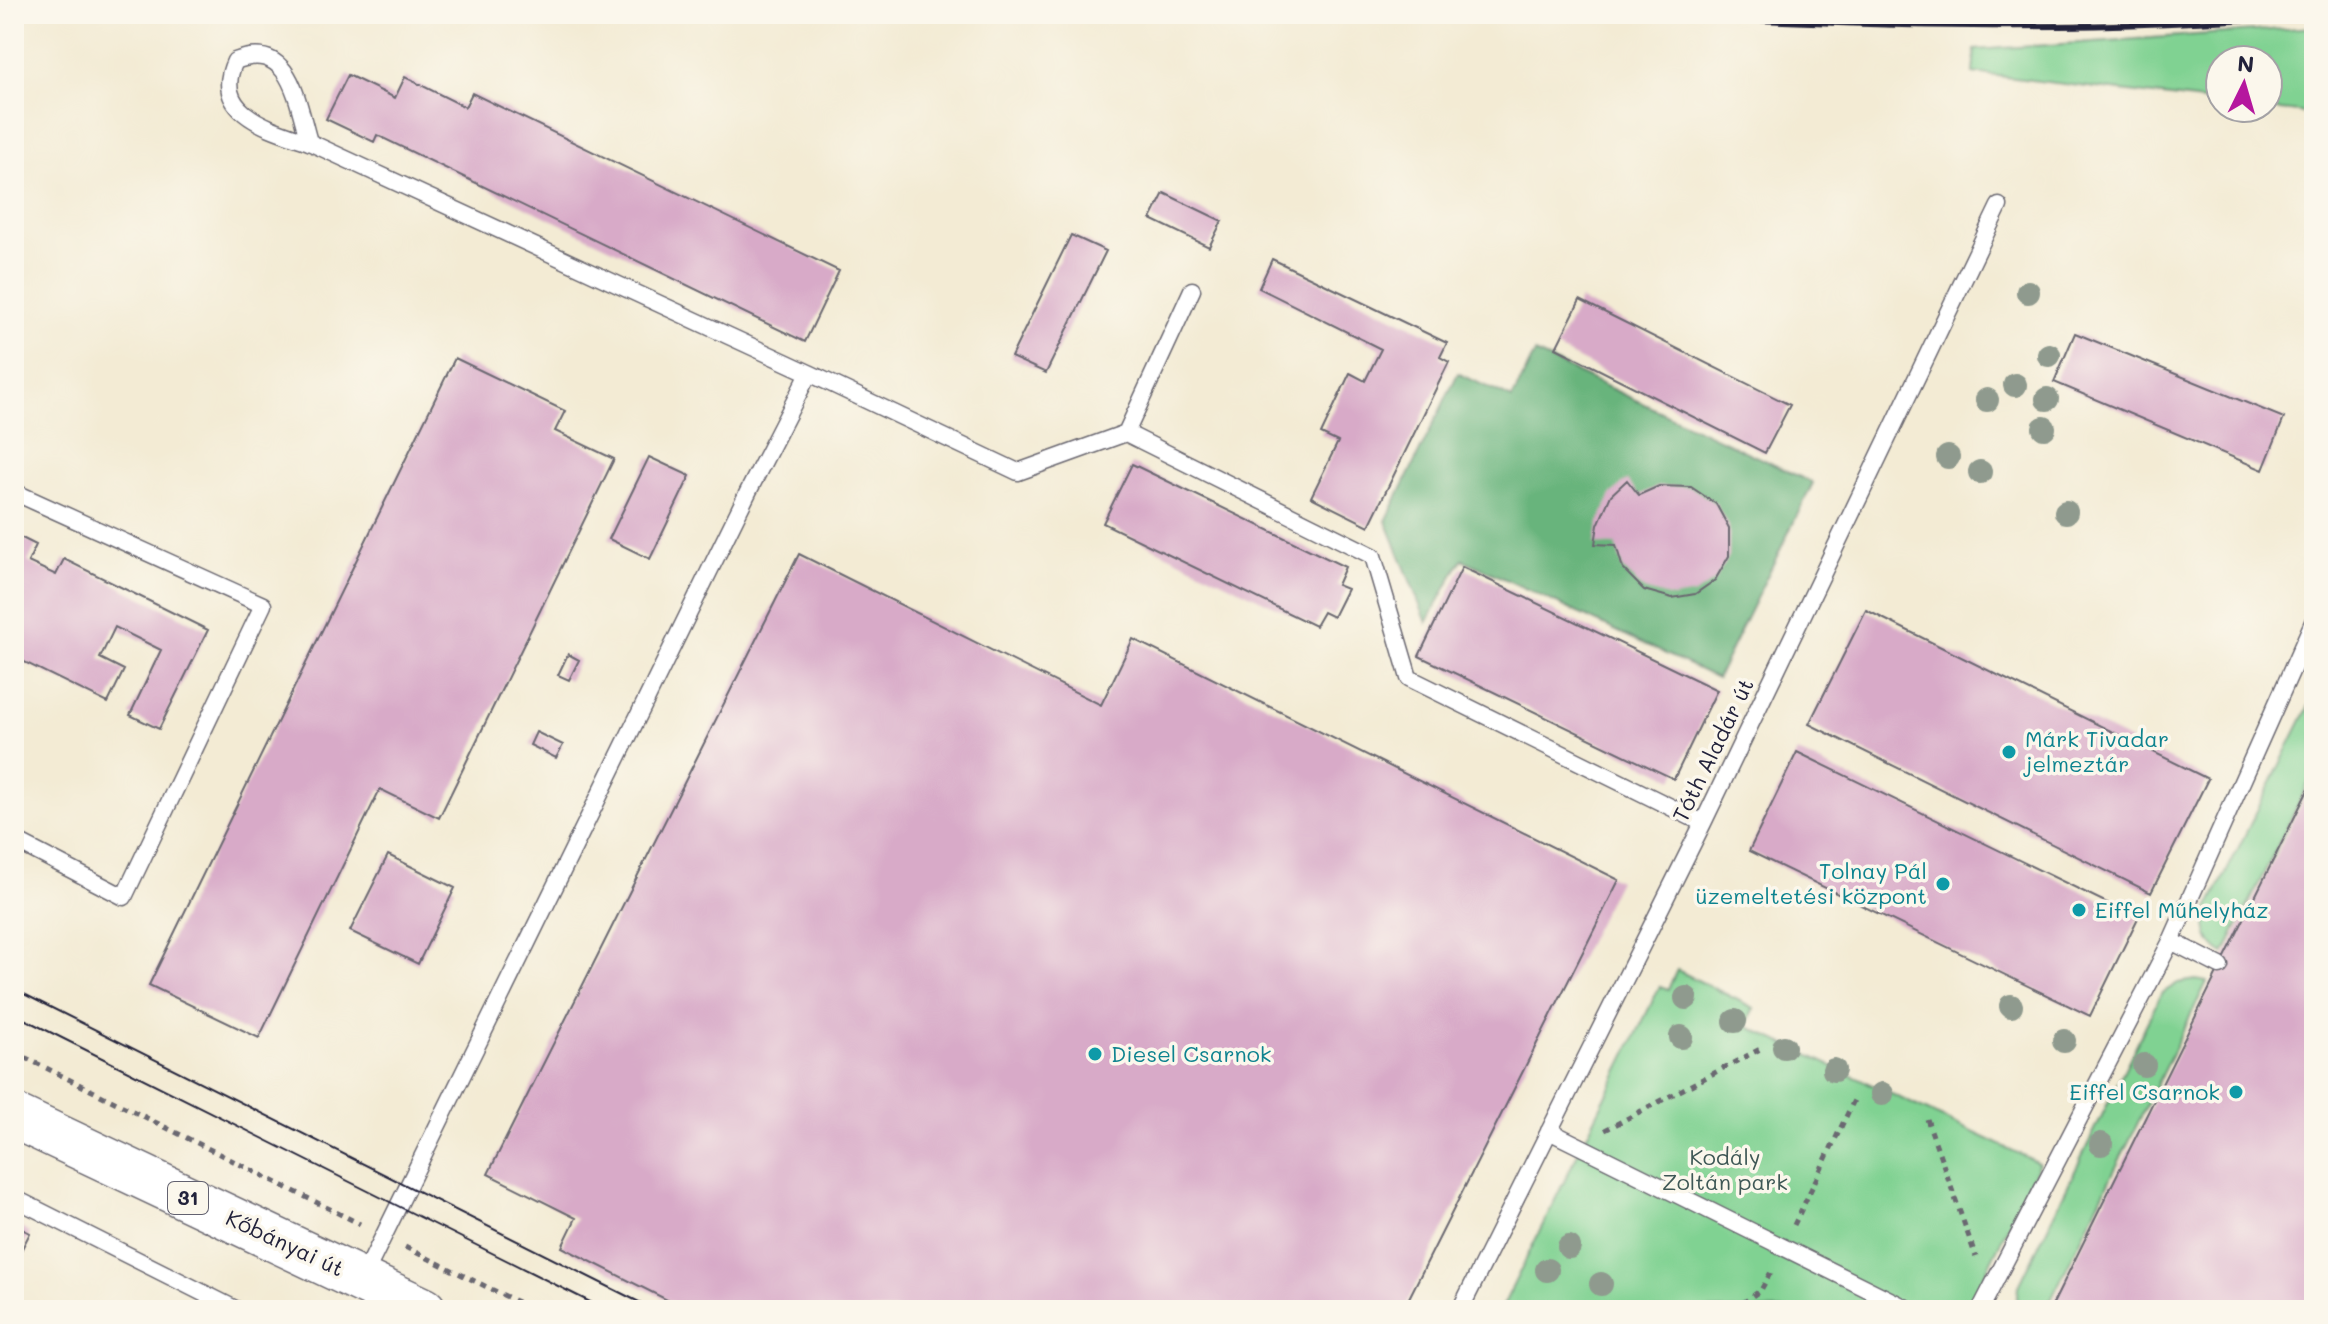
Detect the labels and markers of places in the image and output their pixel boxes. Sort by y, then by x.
place label: Márk Tivadar jelmeztár [2023,724,2169,778]
marker: Márk Tivadar jelmeztár [2000,743,2018,761]
place label: Tolnay Pál üzemeltetési központ [1695,856,1927,910]
marker: Tolnay Pál üzemeltetési központ [1934,875,1952,893]
place label: Eiffel Műhelyház [2095,895,2269,924]
marker: Eiffel Műhelyház [2070,901,2088,919]
place label: Diesel Csarnok [1111,1039,1271,1068]
marker: Diesel Csarnok [1086,1045,1104,1063]
place label: Eiffel Csarnok [2069,1077,2220,1106]
marker: Eiffel Csarnok [2227,1083,2245,1101]

